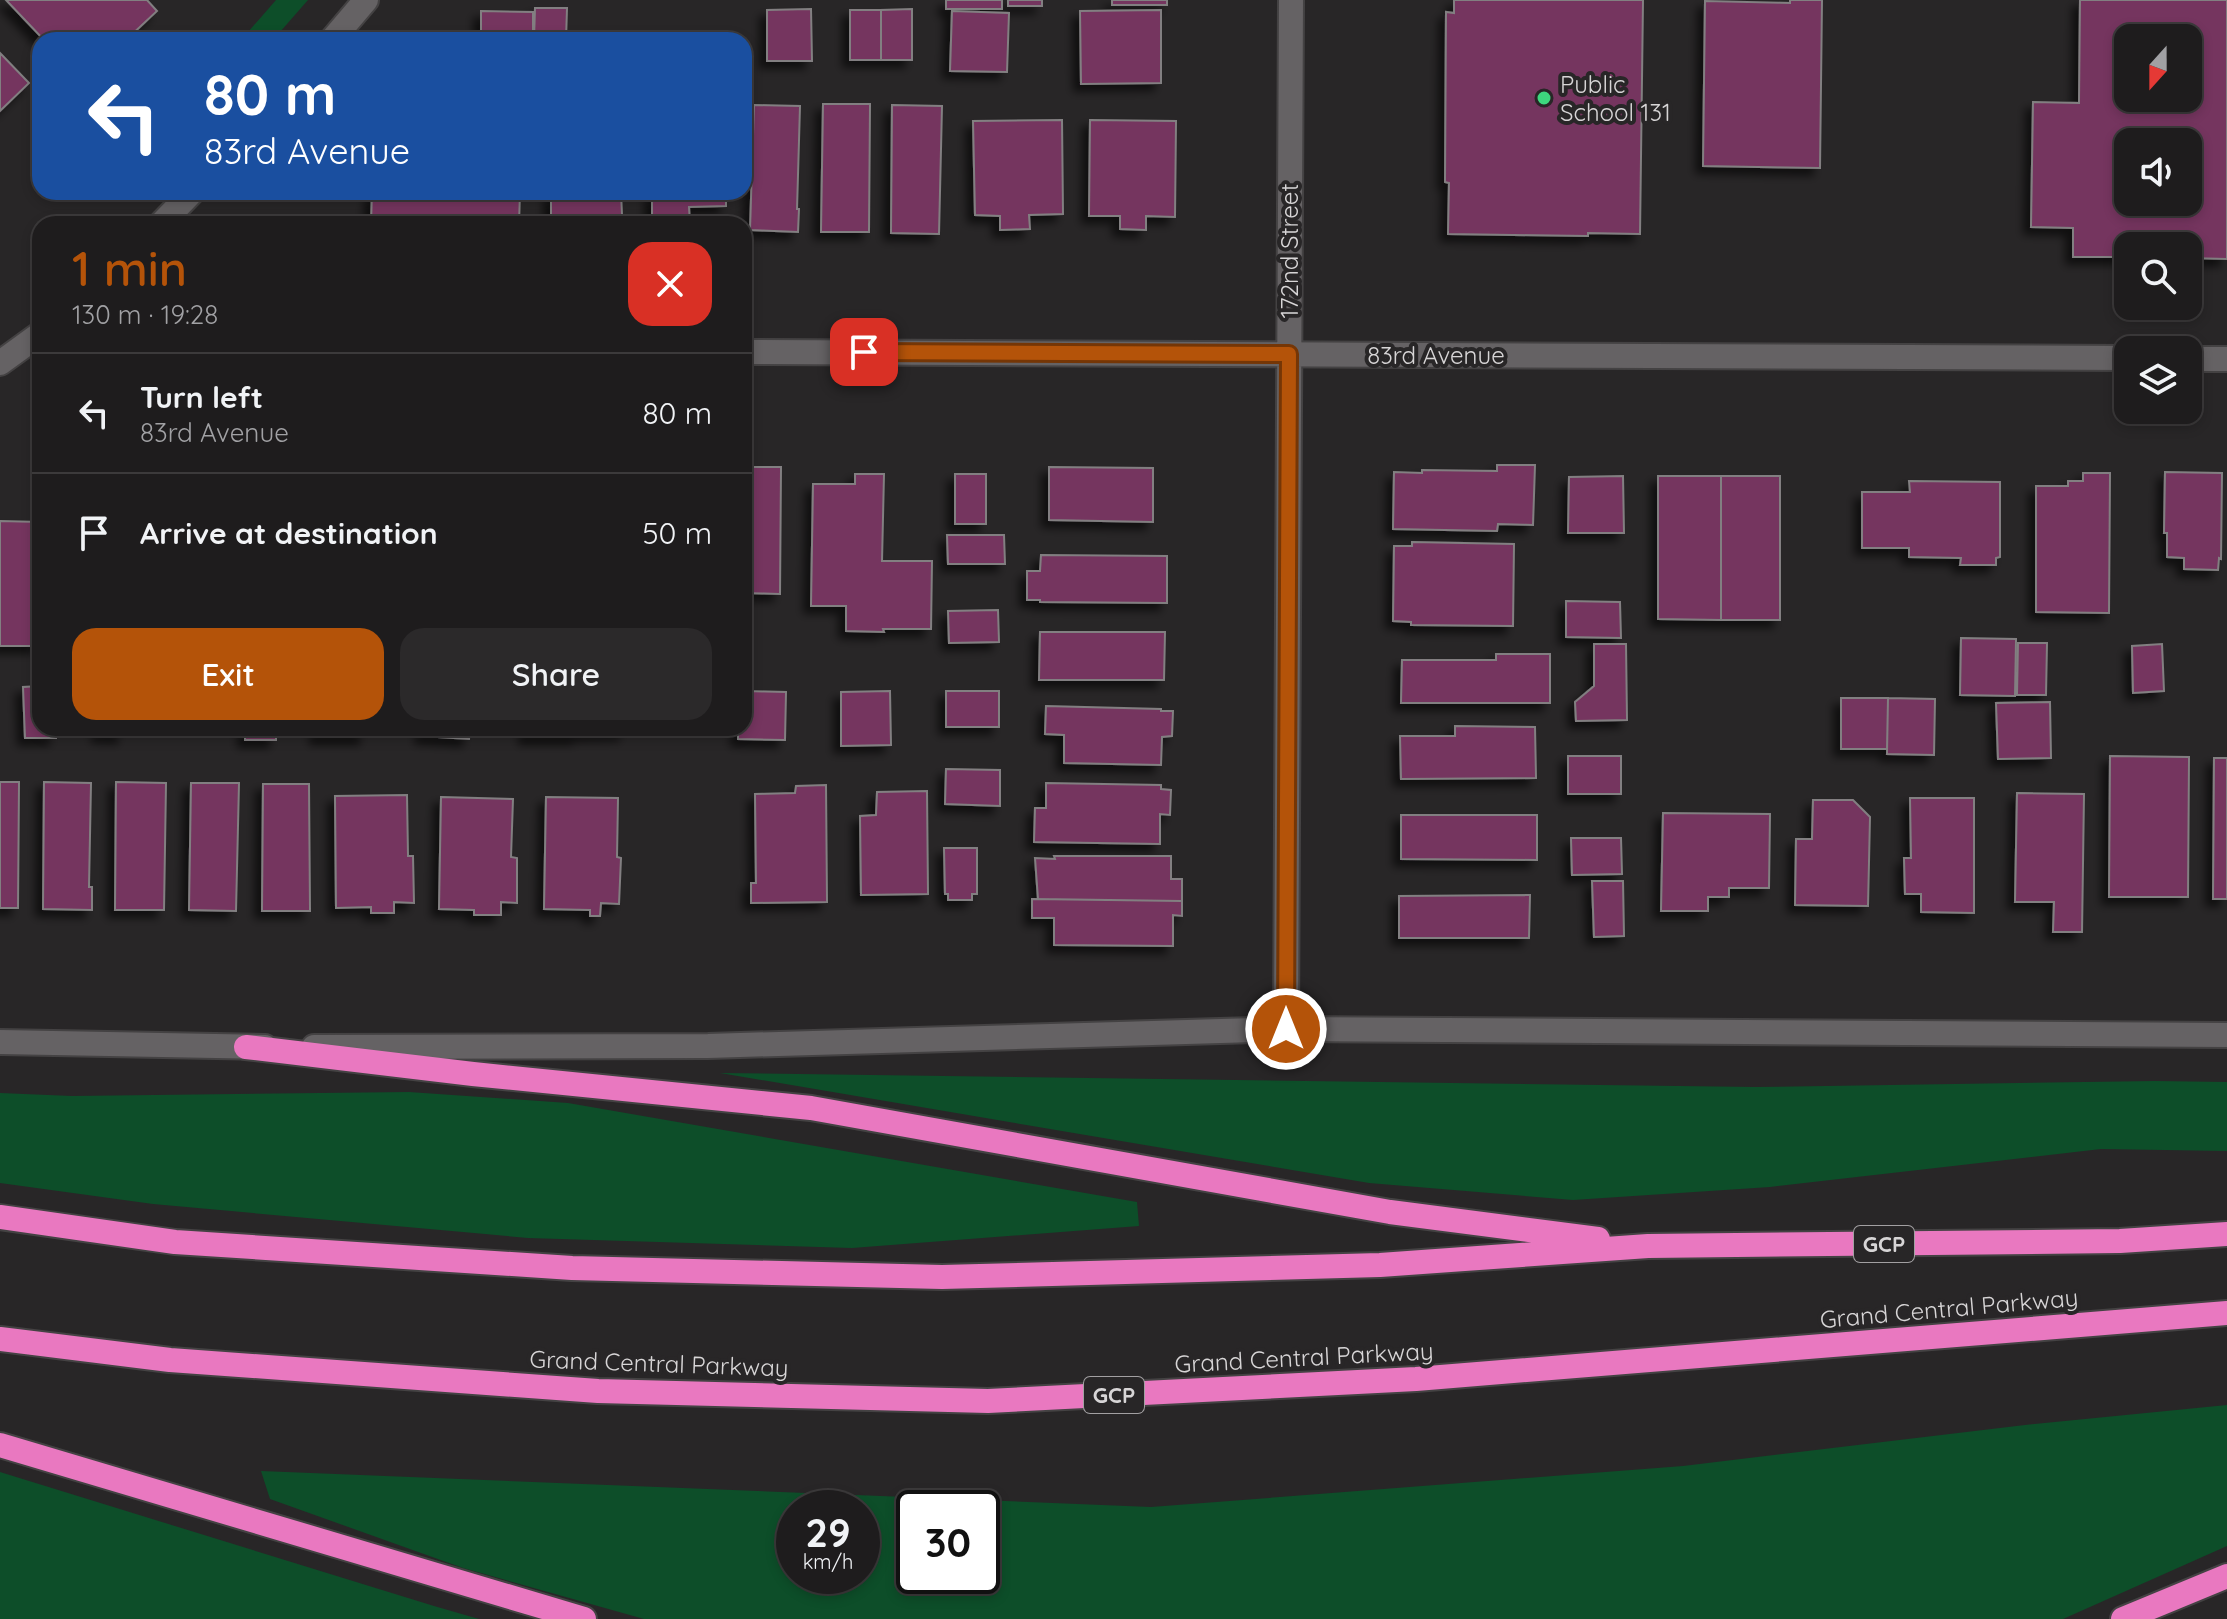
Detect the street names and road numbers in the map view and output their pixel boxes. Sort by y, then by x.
street label: 172nd Street [1274,183,1304,319]
street label: 83rd Avenue [1367,340,1505,370]
road number: GCP [1854,1226,1914,1262]
street label: Grand Central Parkway [1819,1282,2079,1334]
street label: Grand Central Parkway [1174,1335,1434,1379]
street label: Grand Central Parkway [529,1343,789,1383]
road number: GCP [1084,1377,1144,1413]

